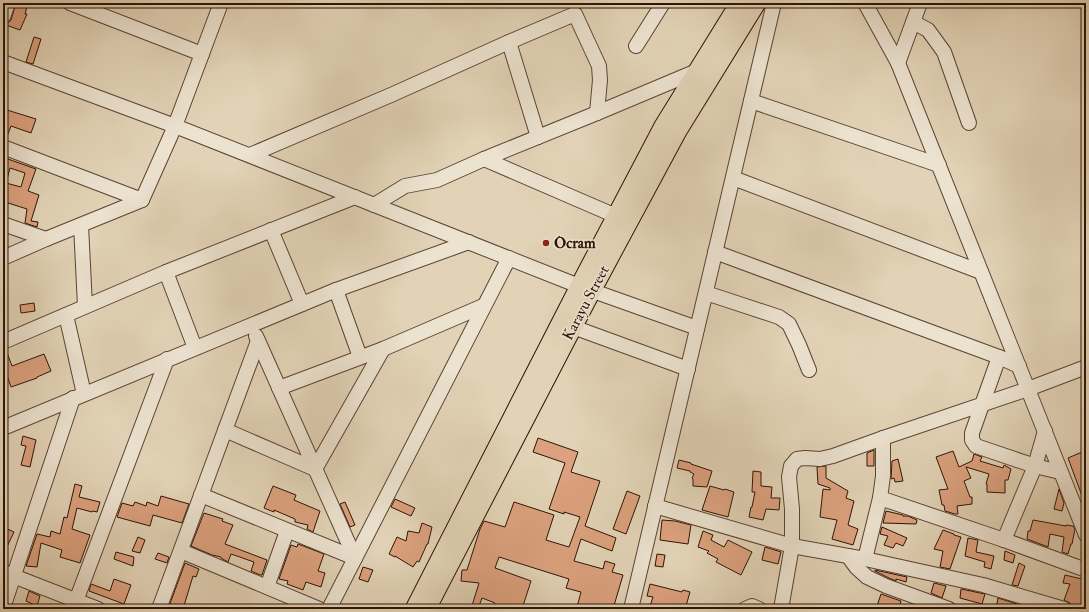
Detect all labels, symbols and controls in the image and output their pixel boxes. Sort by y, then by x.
place label: Ocram [554,234,596,253]
marker: Ocram [541,238,551,248]
street label: Karayu Street [558,262,614,344]

